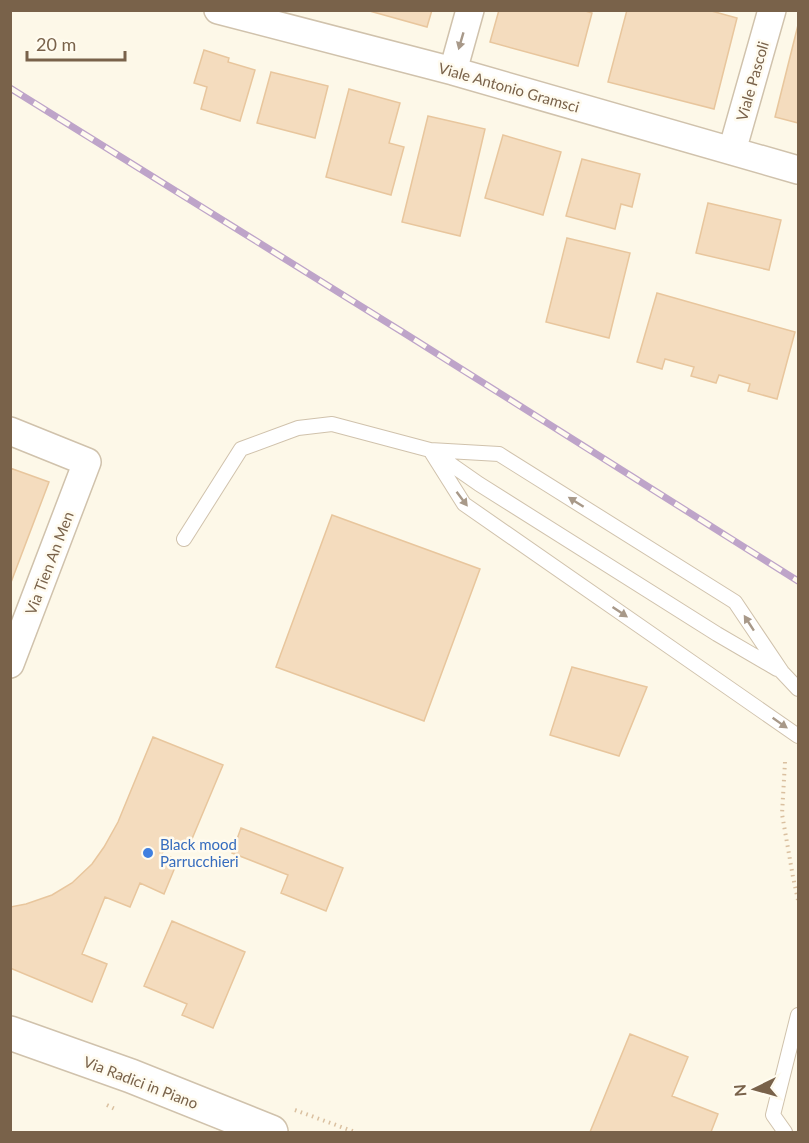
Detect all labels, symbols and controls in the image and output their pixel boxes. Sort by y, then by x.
scale bar [27,24,124,62]
one-way arrow [456,32,466,50]
text: 20 m [36,33,76,55]
street label: Viale Pascoli [732,39,772,123]
street label: Viale Antonio Gramsci [436,58,582,116]
one-way arrow [455,491,468,507]
one-way arrow [568,496,584,507]
street label: Via Tien An Men [21,509,77,617]
one-way arrow [612,606,628,617]
one-way arrow [744,615,755,631]
one-way arrow [772,717,788,729]
place label: Black mood Parrucchieri [160,835,239,870]
marker: Black mood Parrucchieri [141,846,155,860]
street label: Via Radici in Piano [81,1052,201,1112]
north arrow [725,1059,785,1119]
text: N [730,1083,750,1097]

